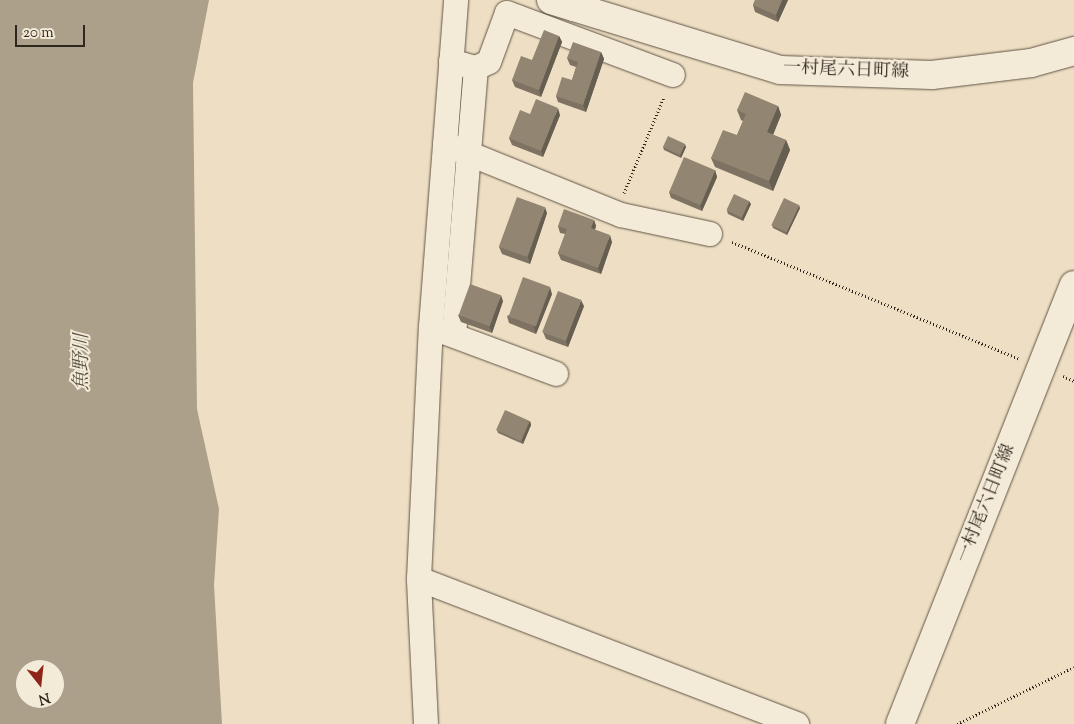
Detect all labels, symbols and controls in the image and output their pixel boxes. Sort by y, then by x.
scale bar [18,15,88,47]
text: 20 m [23,23,54,44]
street label: 一村尾六日町線 [783,58,909,84]
water label: 魚野川 [72,334,94,390]
street label: 一村尾六日町線 [953,442,1021,566]
north arrow [15,659,65,709]
text: N [36,686,52,709]

